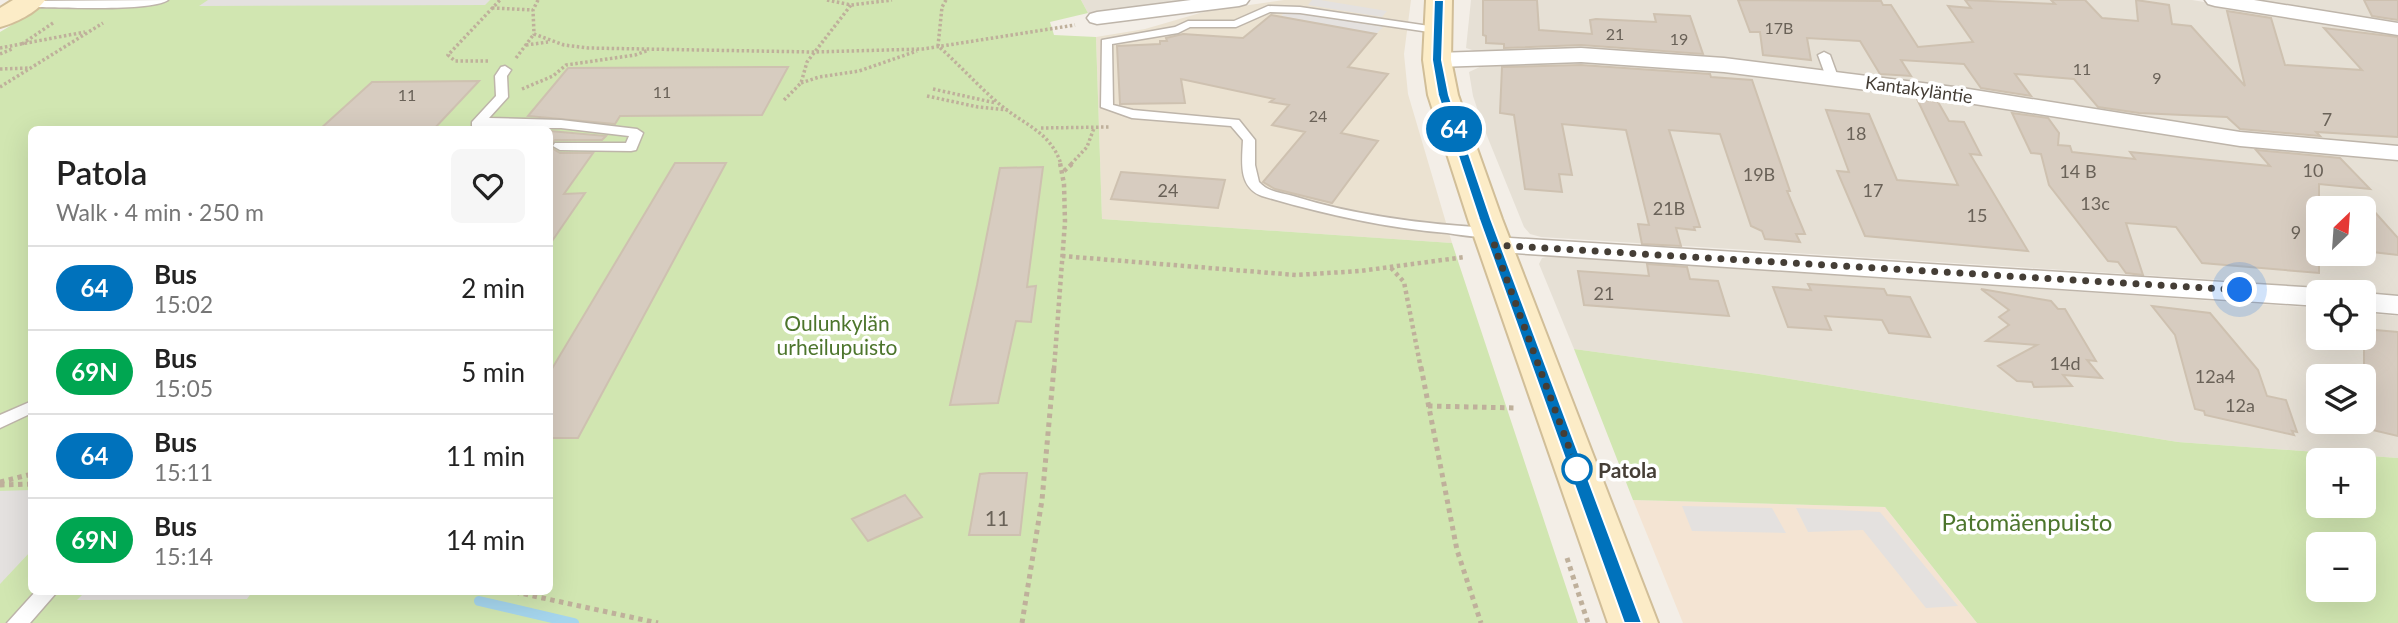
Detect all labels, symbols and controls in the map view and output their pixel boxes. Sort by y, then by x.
house number: 17B [1765,18,1793,37]
house number: 21 [1606,24,1624,43]
house number: 19 [1670,29,1688,48]
house number: 11 [2073,59,2091,78]
house number: 9 [2152,68,2162,87]
street label: Kantakyläntie [1864,71,1974,107]
house number: 11 [653,82,671,101]
house number: 11 [398,85,416,104]
house number: 24 [1309,106,1327,125]
line badge: 64 [1422,106,1486,152]
house number: 7 [2322,108,2332,130]
text: 64 [1440,114,1468,143]
house number: 18 [1846,122,1866,144]
button: heart [451,149,525,223]
text: Patola [56,152,147,192]
house number: 10 [2303,159,2323,181]
house number: 14 B [2059,160,2097,182]
house number: 19B [1743,163,1775,185]
house number: 24 [1158,179,1178,201]
house number: 17 [1863,179,1883,201]
house number: 13c [2080,192,2110,214]
north arrow [2306,196,2376,266]
map controls [2306,196,2376,602]
house number: 21B [1653,197,1685,219]
text: Walk · 4 min · 250 m [56,198,264,226]
house number: 15 [1967,204,1987,226]
house number: 9 [2291,221,2301,243]
text: Bus [154,258,197,290]
text: 2 min [461,272,525,304]
your location [2222,272,2257,307]
text: 64 [81,273,108,302]
button: locate [2306,280,2376,350]
house number: 21 [1594,282,1614,304]
text: 15:02 [154,290,213,318]
park label: Oulunkylän urheilupuisto [777,310,898,359]
text: Bus [154,342,197,374]
house number: 14d [2050,352,2080,374]
text: 5 min [461,356,525,388]
text: 69N [71,357,118,386]
button: layers [2306,364,2376,434]
house number: 12a4 [2195,365,2235,387]
text: 15:05 [154,374,213,402]
house number: 12a [2225,394,2255,416]
text: Bus [154,426,197,458]
text: 11 min [446,440,525,472]
text: 64 [81,441,108,470]
button: + [2306,448,2376,518]
marker: Patola [1562,454,1592,484]
place label: Patola [1598,457,1657,482]
text: 15:11 [154,458,213,486]
house number: 11 [985,505,1009,530]
park label: Patomäenpuisto [1942,507,2112,536]
text: Bus [154,510,197,542]
text: 14 min [446,524,525,556]
text: 69N [71,525,118,554]
button: − [2306,532,2376,602]
text: 15:14 [154,542,213,570]

